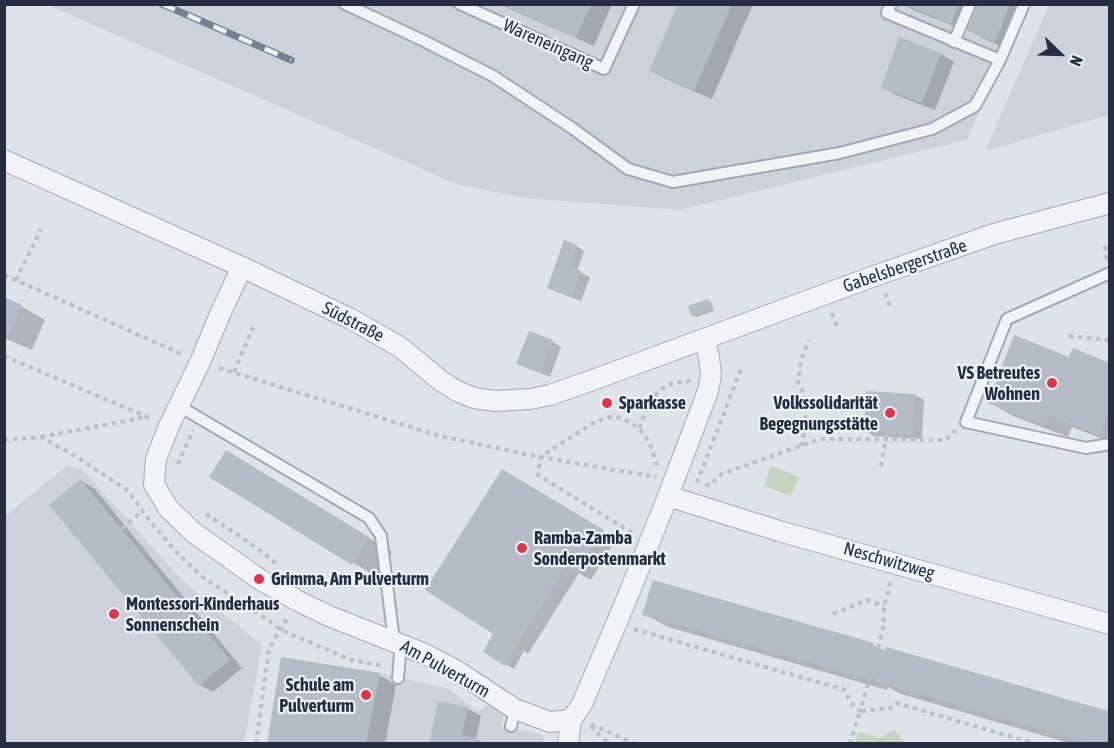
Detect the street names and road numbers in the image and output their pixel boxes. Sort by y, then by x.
street label: Wareneingang [500,15,596,73]
street label: Gabelsbergerstraße [840,235,970,297]
street label: Südstraße [319,297,387,347]
street label: Neschwitzweg [841,538,937,584]
street label: Am Pulverturm [396,636,494,702]

